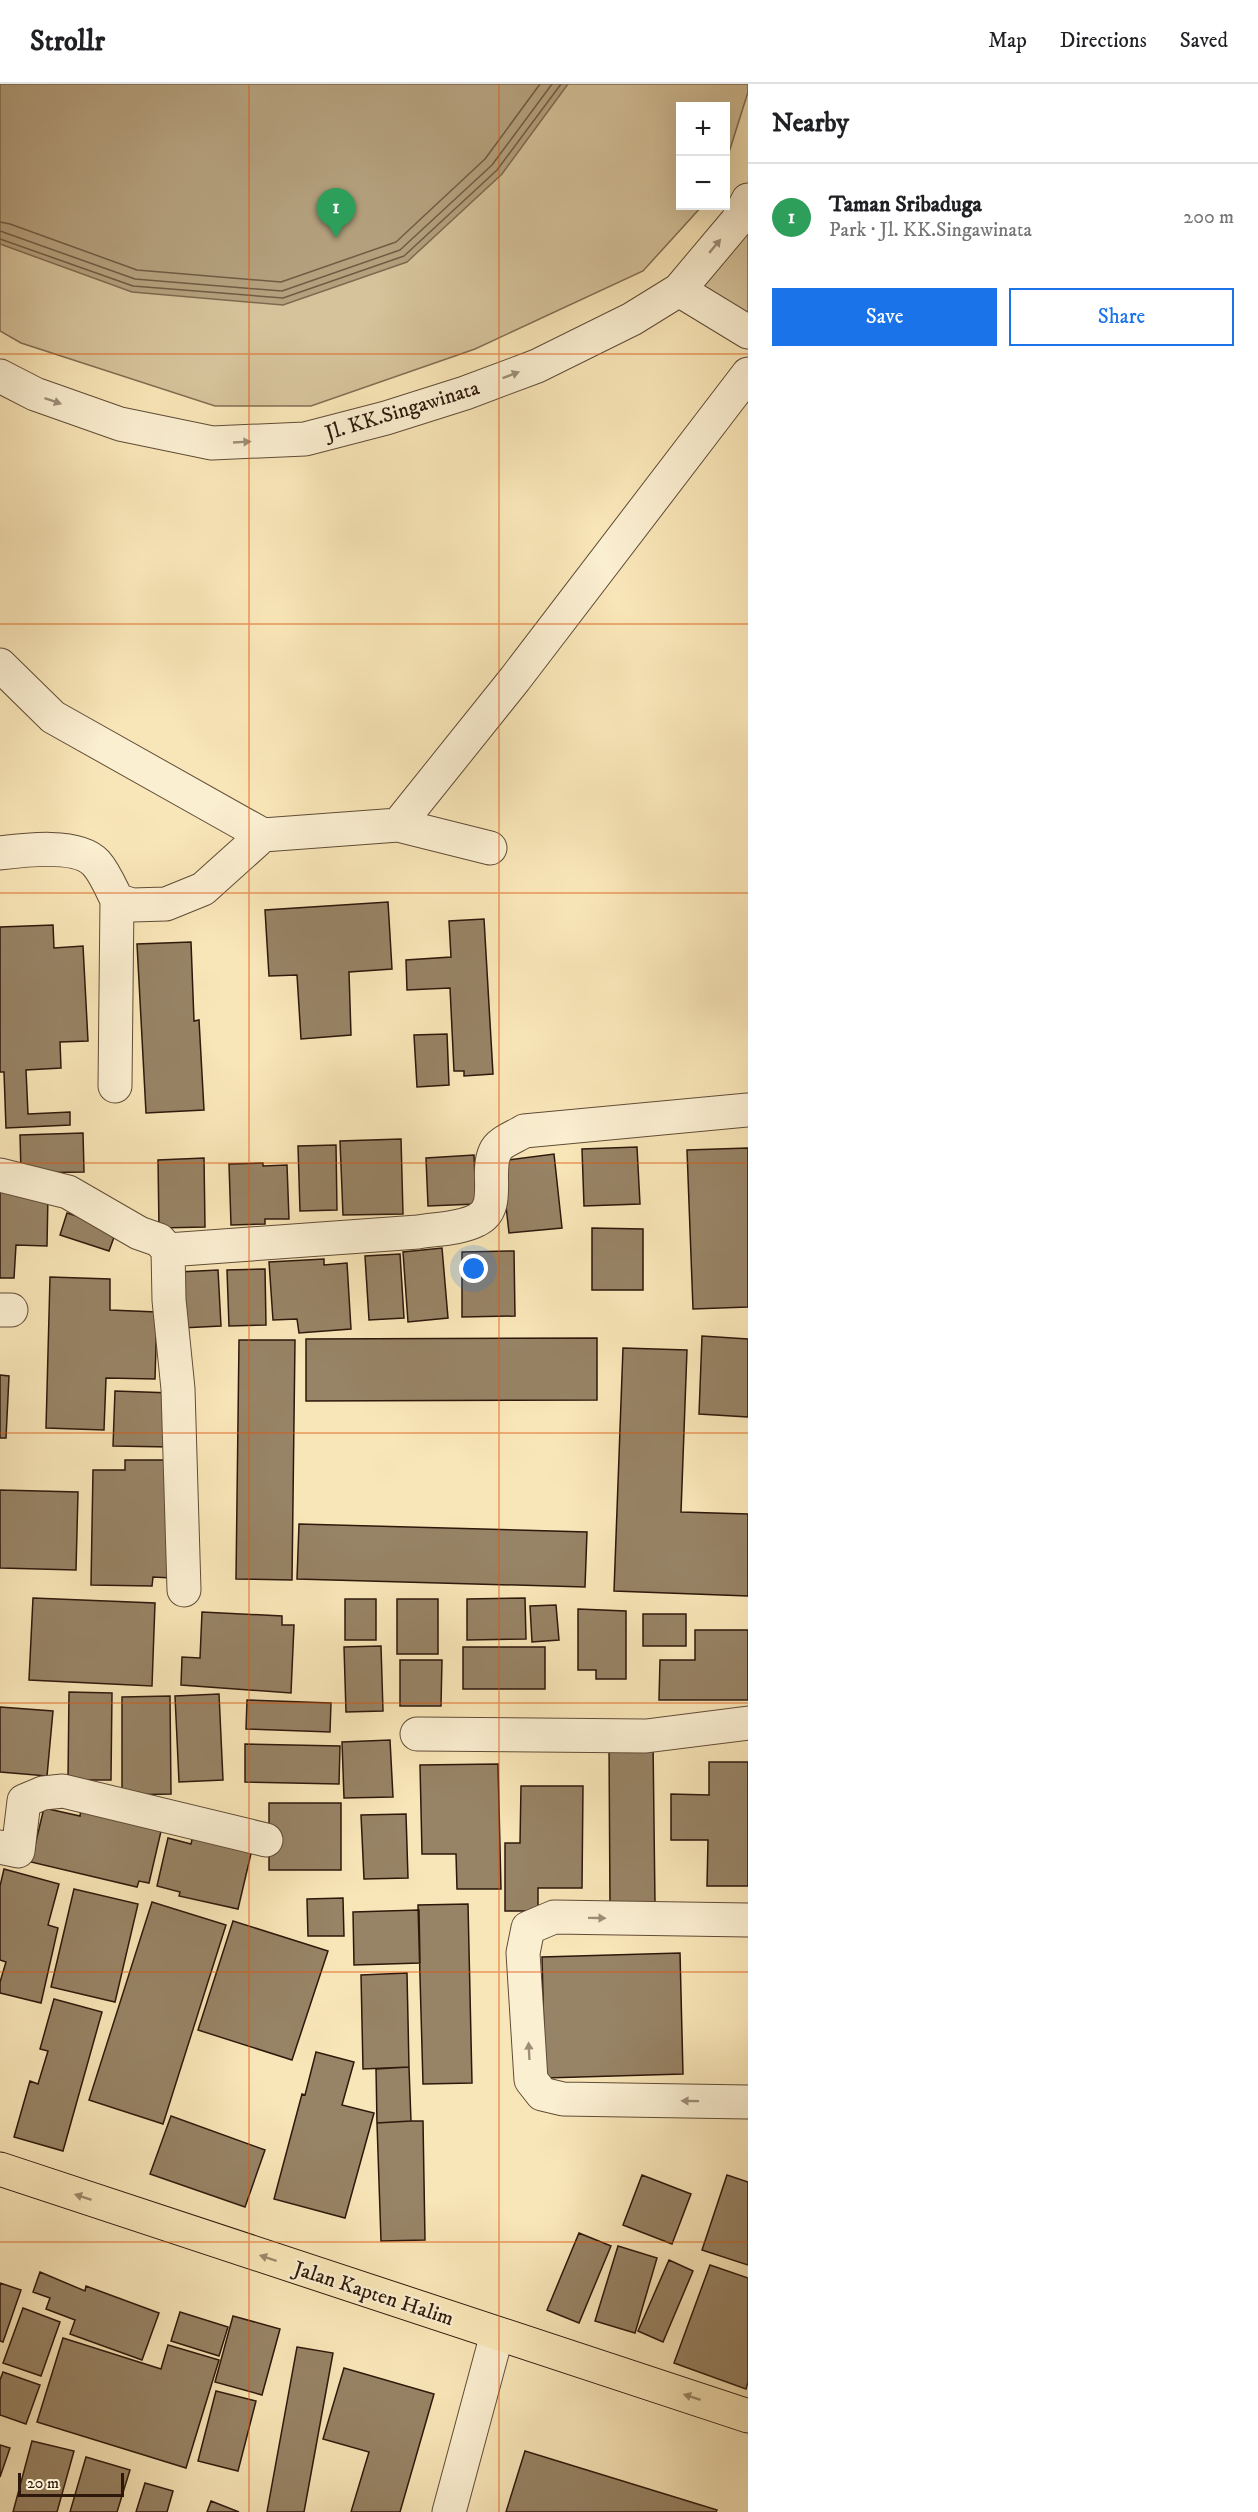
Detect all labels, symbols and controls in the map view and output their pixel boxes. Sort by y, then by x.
text: Strollr [30,24,105,59]
text: Map [988,28,1027,54]
text: Directions [1060,28,1147,54]
text: Saved [1180,28,1228,54]
map controls [676,102,730,210]
button: + [676,102,730,156]
text: Nearby [772,107,849,140]
button: − [676,156,730,210]
pin: 1 [316,188,356,238]
text: Taman Sribaduga [829,191,982,218]
text: 1 [788,205,795,230]
text: 200 m [1183,205,1234,230]
text: Park · Jl. KK.Singawinata [829,218,1032,243]
one-way arrow [709,238,722,254]
button: Save [772,288,997,346]
button: Share [1009,288,1234,346]
one-way arrow [503,370,521,380]
street label: Jl. KK.Singawinata [320,375,483,447]
one-way arrow [44,396,62,406]
one-way arrow [233,437,252,446]
your location [459,1254,488,1283]
one-way arrow [587,1913,606,1923]
one-way arrow [524,2042,533,2061]
one-way arrow [680,2096,699,2106]
one-way arrow [74,2191,92,2201]
one-way arrow [259,2253,277,2262]
street label: Jalan Kapten Halim [288,2255,457,2332]
one-way arrow [683,2392,701,2402]
scale bar [18,2470,124,2498]
text: 20 m [27,2473,59,2493]

